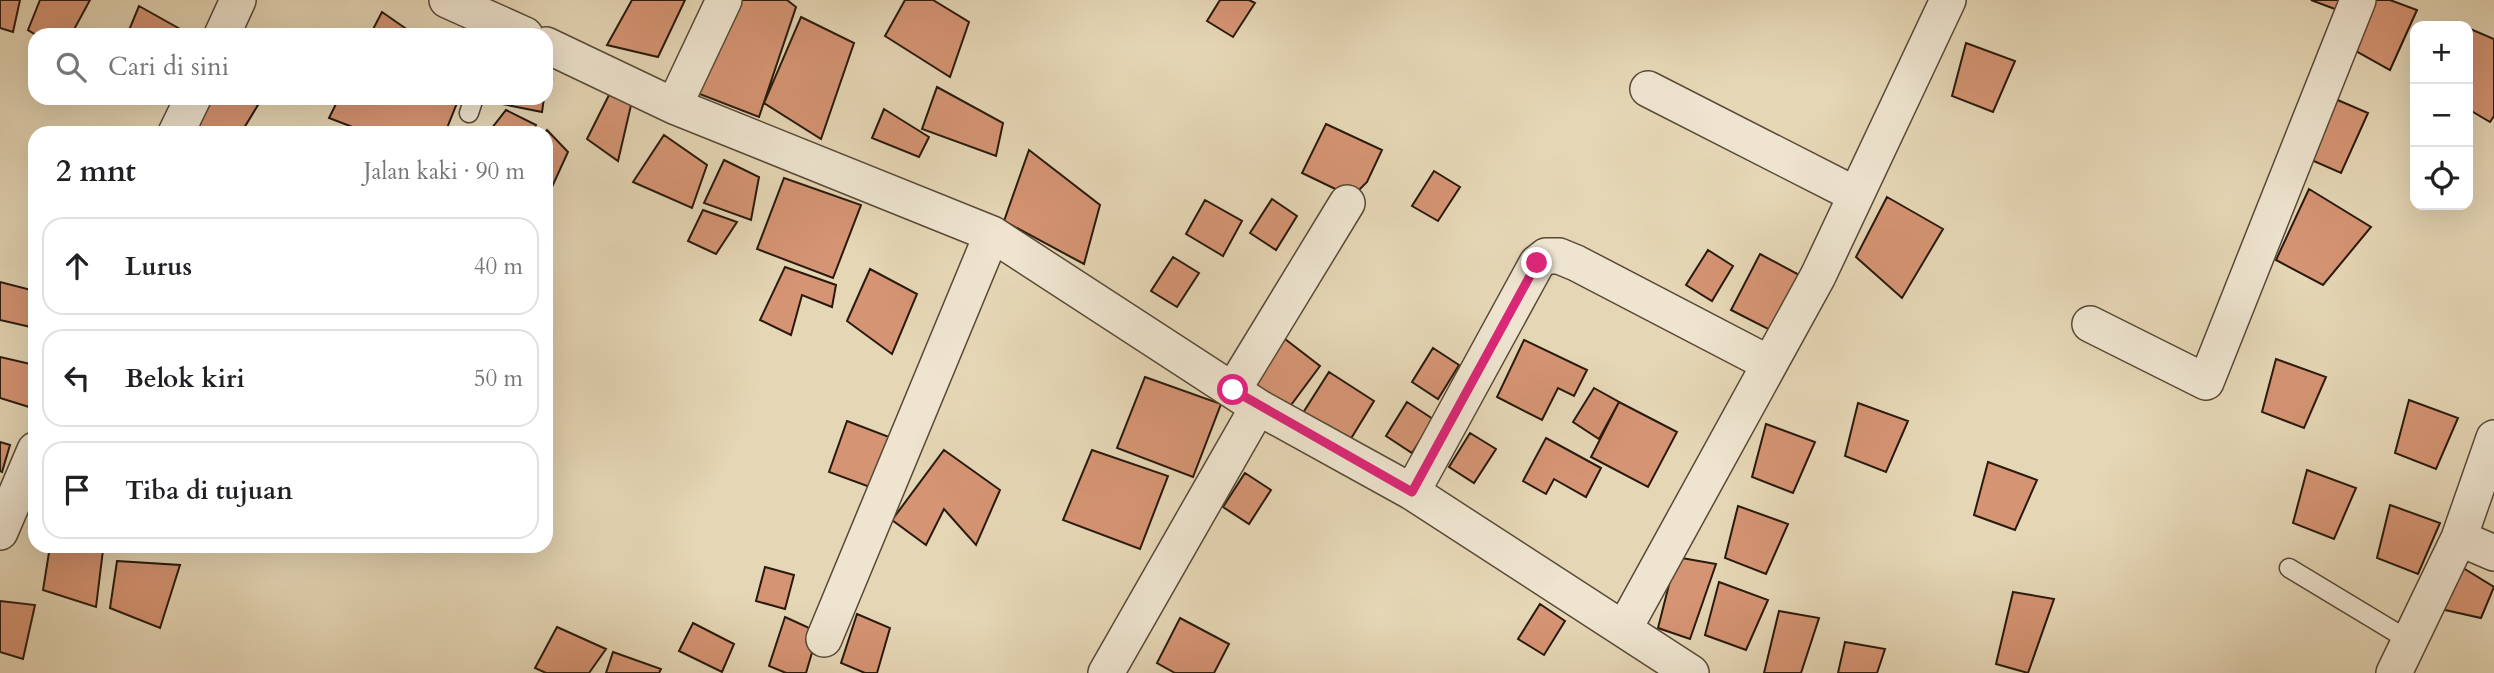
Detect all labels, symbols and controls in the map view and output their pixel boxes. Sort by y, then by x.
map controls [2410,21,2473,210]
button: + [2410,21,2473,84]
search box [28,28,553,105]
icon: search [52,48,90,86]
text: Cari di sini [108,49,229,84]
button: − [2410,84,2473,147]
button: locate [2410,147,2473,210]
text: 2 mnt [56,151,136,192]
text: Jalan kaki · 90 m [364,156,525,187]
icon: ahead [58,247,96,285]
route end [1521,247,1552,278]
text: Lurus [125,249,192,284]
text: 40 m [474,251,523,282]
icon: left [58,359,96,397]
text: Belok kiri [125,361,245,396]
text: 50 m [474,363,523,394]
route start [1217,374,1248,405]
icon: arrive [58,471,96,509]
text: Tiba di tujuan [125,473,293,508]

